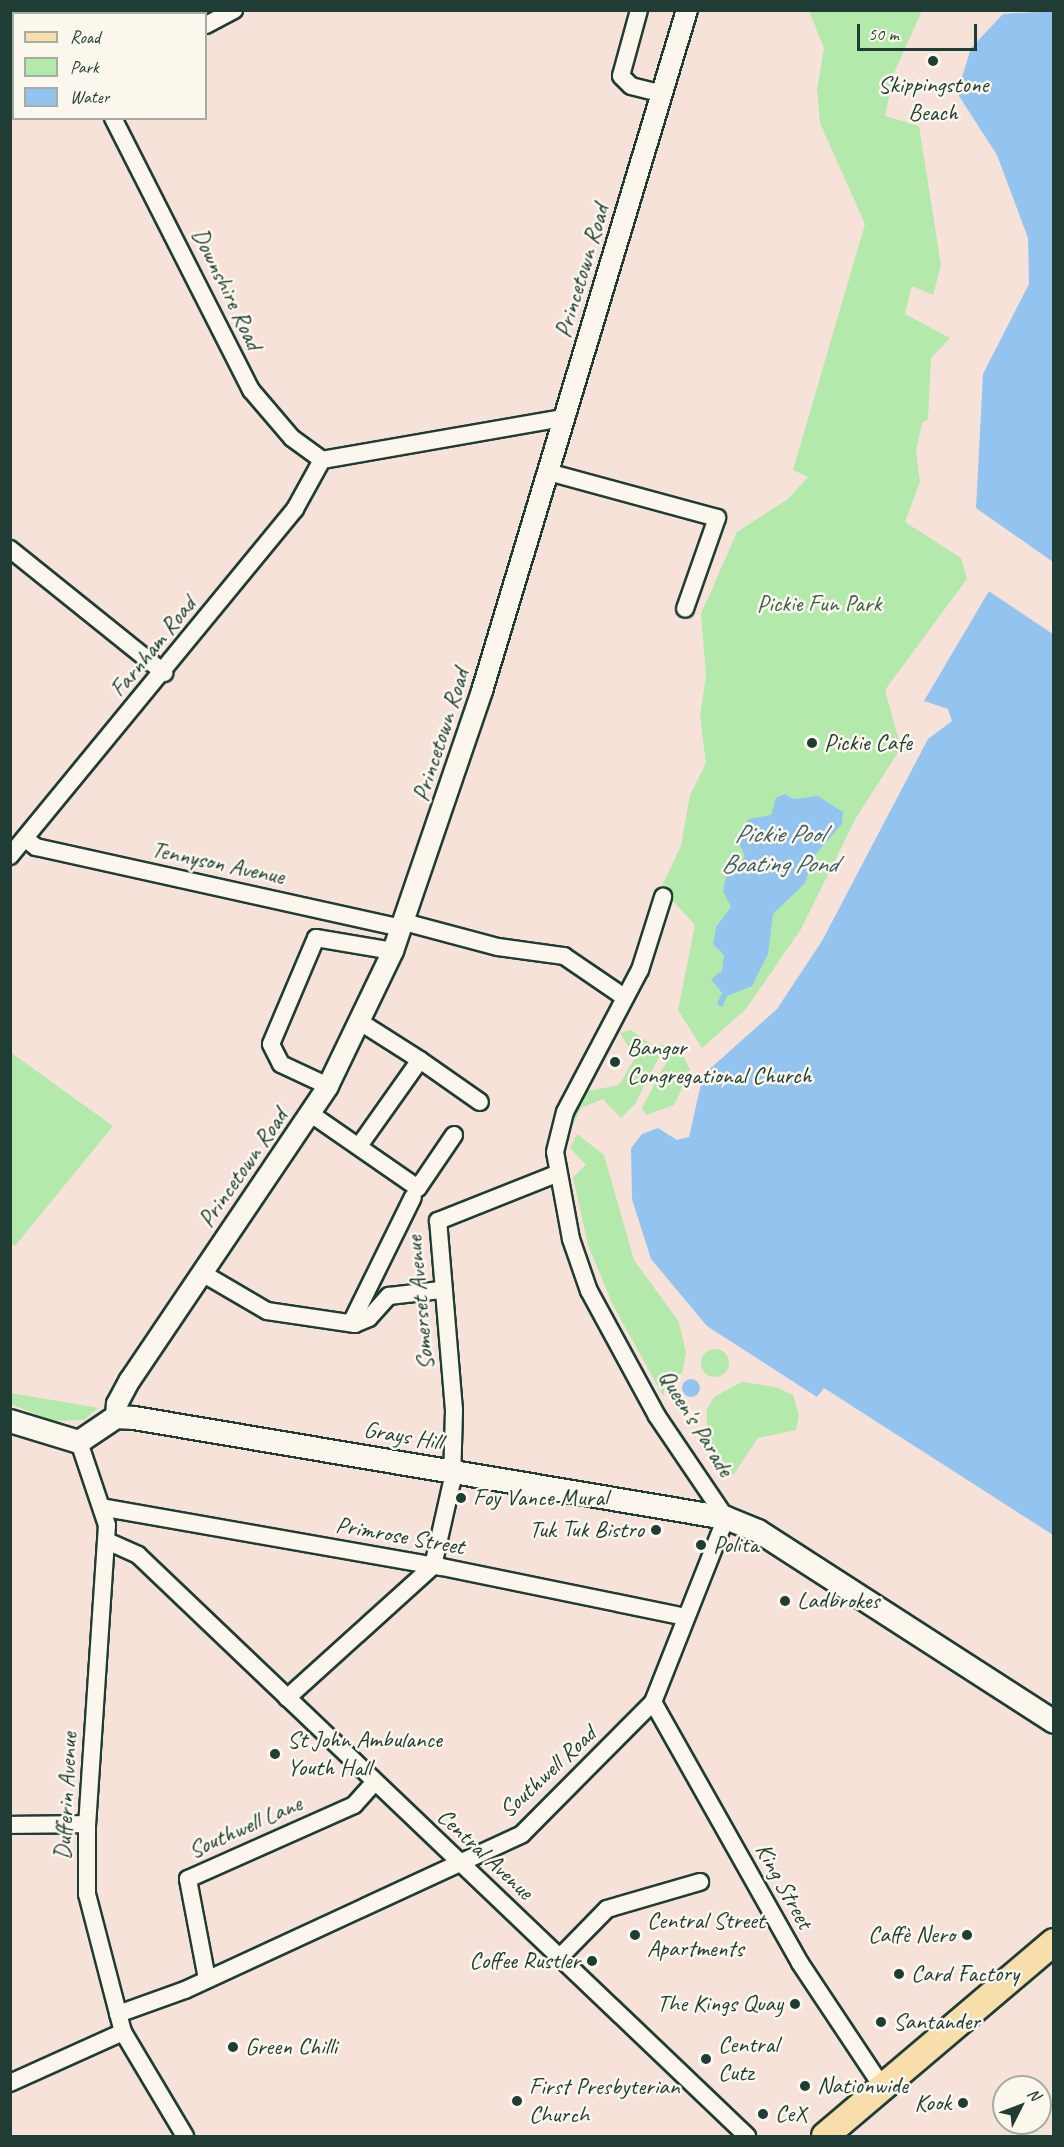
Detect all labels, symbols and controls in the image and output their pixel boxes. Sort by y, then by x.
legend [12,12,207,120]
scale bar [860,12,980,50]
text: 50 m [868,23,899,45]
text: Road [70,26,100,48]
marker: Skippingstone Beach [926,54,940,68]
text: Park [70,56,99,78]
place label: Skippingstone Beach [878,71,988,127]
text: Water [70,86,109,108]
street label: Princetown Road [548,201,616,341]
street label: Downshire Road [185,223,269,355]
park label: Pickie Fun Park [756,590,882,618]
street label: Farnham Road [104,591,202,703]
street label: Princetown Road [406,665,476,805]
place label: Pickie Cafe [824,729,912,757]
marker: Pickie Cafe [805,736,819,750]
water label: Pickie Pool Boating Pond [721,818,837,880]
street label: Tennyson Avenue [149,835,287,891]
place label: Bangor Congregational Church [627,1034,812,1090]
marker: Bangor Congregational Church [608,1055,622,1069]
street label: Princetown Road [192,1103,294,1233]
street label: Somerset Avenue [400,1235,440,1371]
street label: Queen's Parade [652,1364,740,1482]
street label: Grays Hill [361,1415,445,1457]
place label: Foy Vance Mural [473,1484,608,1512]
marker: Foy Vance Mural [454,1491,468,1505]
street label: Primrose Street [333,1511,467,1561]
place label: Tuk Tuk Bistro [529,1516,644,1544]
marker: Tuk Tuk Bistro [649,1523,663,1537]
place label: Polita [713,1531,758,1559]
marker: Polita [694,1538,708,1552]
place label: Ladbrokes [797,1587,879,1615]
marker: Ladbrokes [778,1594,792,1608]
street label: Southwell Road [494,1720,602,1824]
place label: St John Ambulance Youth Hall [287,1726,442,1782]
street label: Dufferin Avenue [48,1732,84,1860]
marker: St John Ambulance Youth Hall [268,1747,282,1761]
street label: Southwell Lane [184,1789,306,1865]
street label: Central Avenue [431,1802,539,1906]
street label: King Street [749,1838,819,1934]
place label: Central Street Apartments [647,1907,765,1963]
place label: Caffè Nero [868,1921,955,1949]
marker: Central Street Apartments [628,1928,642,1942]
marker: Caffè Nero [960,1928,974,1942]
place label: Coffee Rustler [469,1947,580,1975]
marker: Coffee Rustler [585,1954,599,1968]
place label: Card Factory [911,1960,1019,1988]
marker: Card Factory [892,1967,906,1981]
place label: The Kings Quay [658,1990,783,2018]
marker: The Kings Quay [788,1997,802,2011]
place label: Santander [893,2008,980,2036]
marker: Santander [874,2015,888,2029]
place label: Central Cutz [718,2031,778,2087]
place label: Green Chilli [245,2033,337,2061]
marker: Green Chilli [226,2040,240,2054]
marker: Central Cutz [699,2052,713,2066]
place label: Nationwide [817,2072,908,2100]
place label: First Presbyterian Church [529,2073,680,2129]
north arrow [992,2075,1052,2135]
marker: Nationwide [798,2079,812,2093]
text: N [1023,2084,1045,2105]
place label: Kook [915,2089,951,2117]
marker: First Presbyterian Church [510,2094,524,2108]
marker: Kook [956,2096,970,2110]
place label: CeX [775,2100,807,2128]
marker: CeX [756,2107,770,2121]

